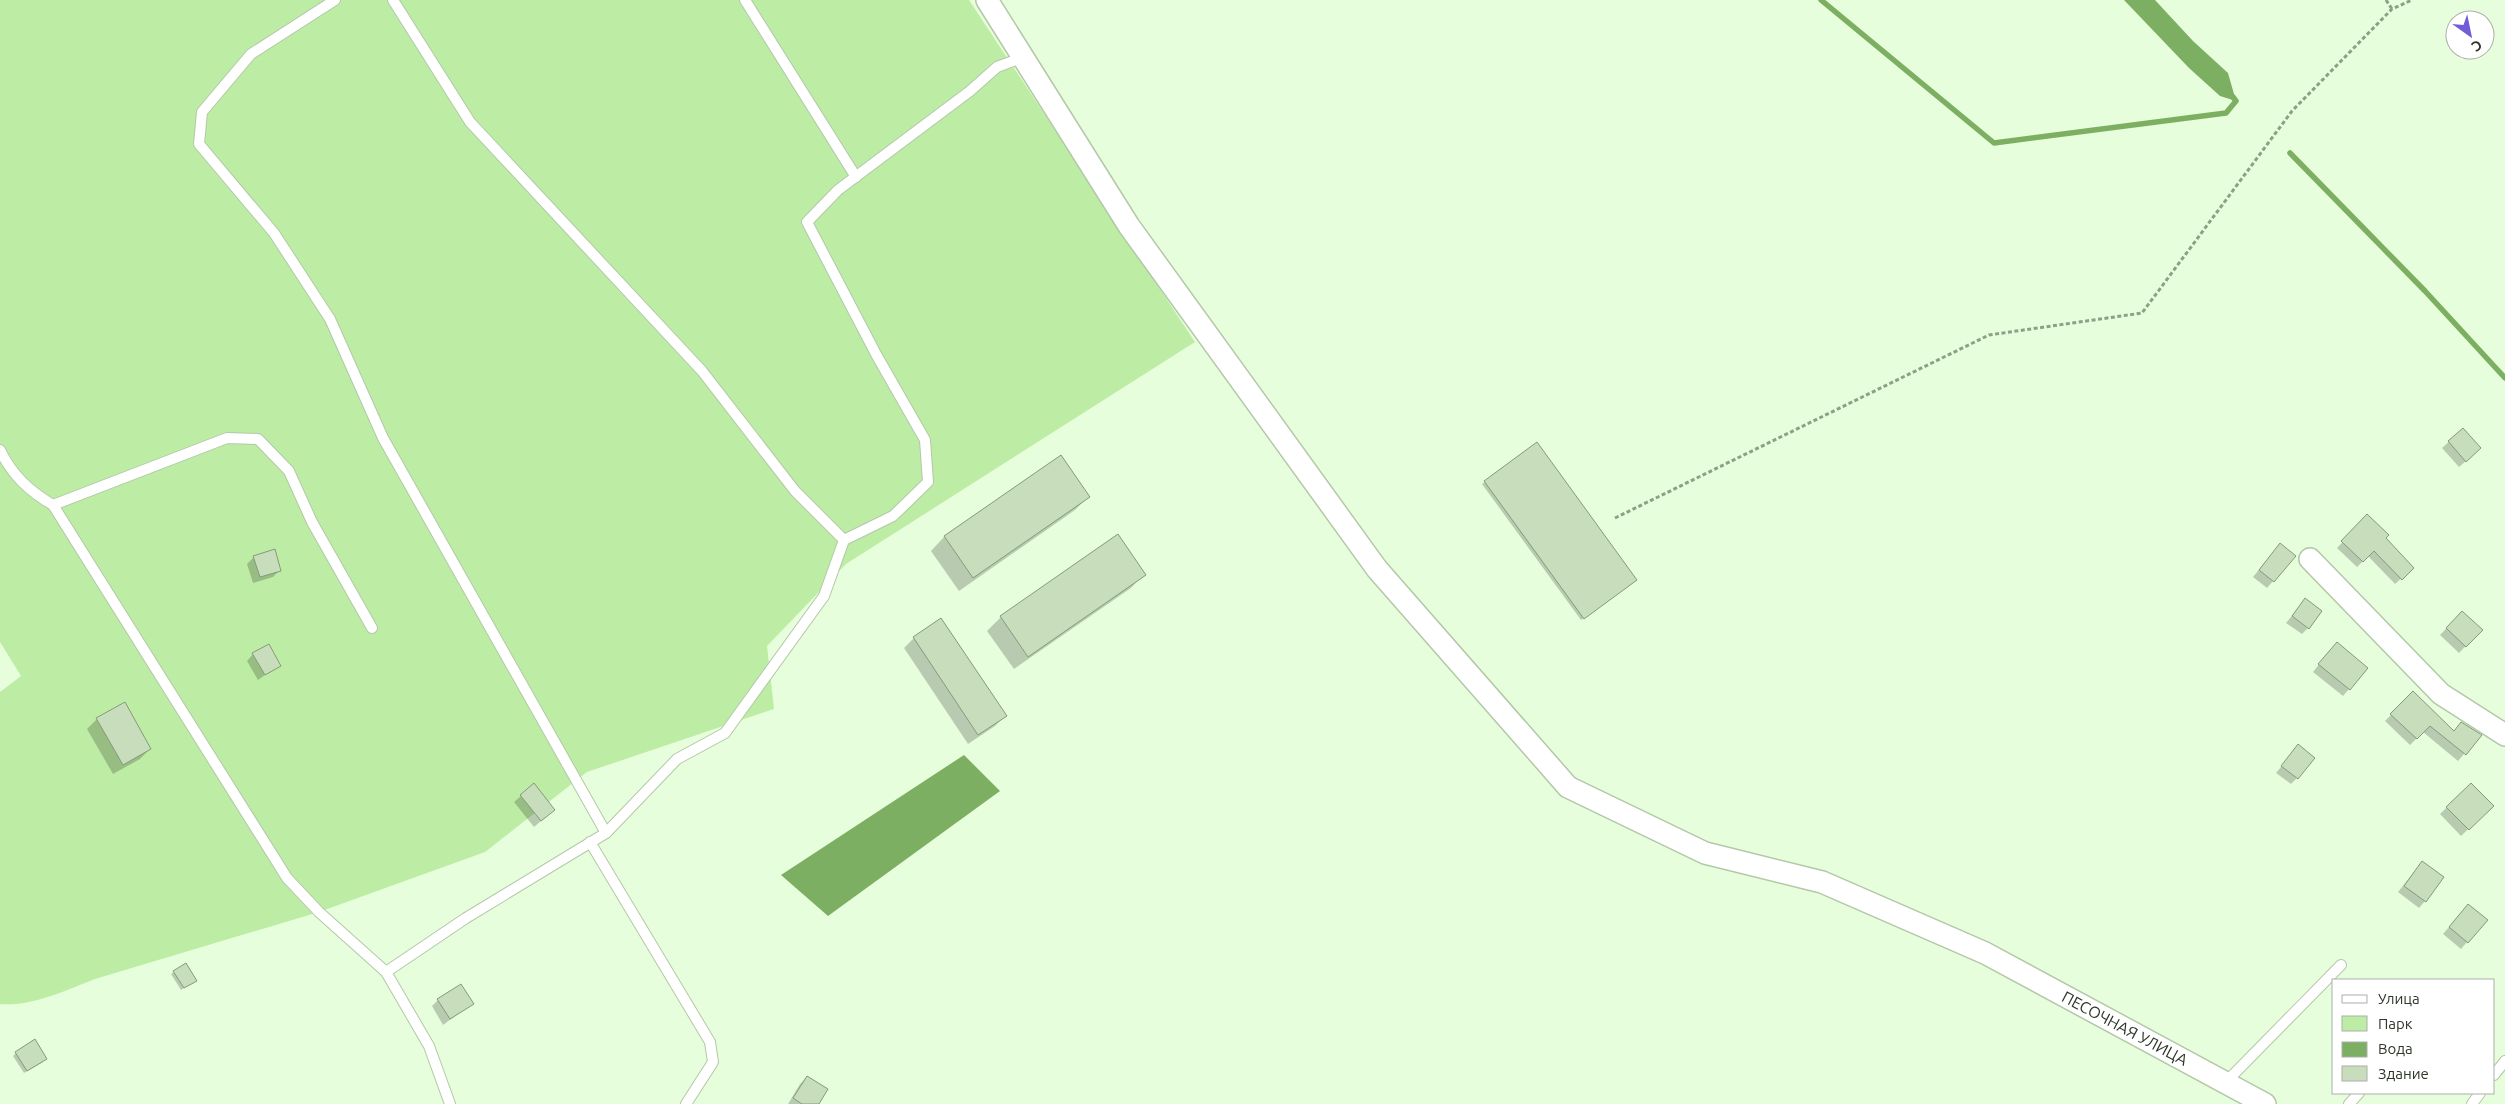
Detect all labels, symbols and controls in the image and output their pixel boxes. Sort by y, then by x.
north arrow [2445,10,2495,60]
text: С [2469,37,2485,55]
legend [2332,979,2495,1094]
street label: ПЕСОЧНАЯ УЛИЦА [2059,987,2192,1069]
text: Улица [2378,990,2420,1007]
text: Парк [2378,1015,2413,1032]
text: Вода [2378,1040,2413,1057]
text: Здание [2378,1065,2429,1082]

